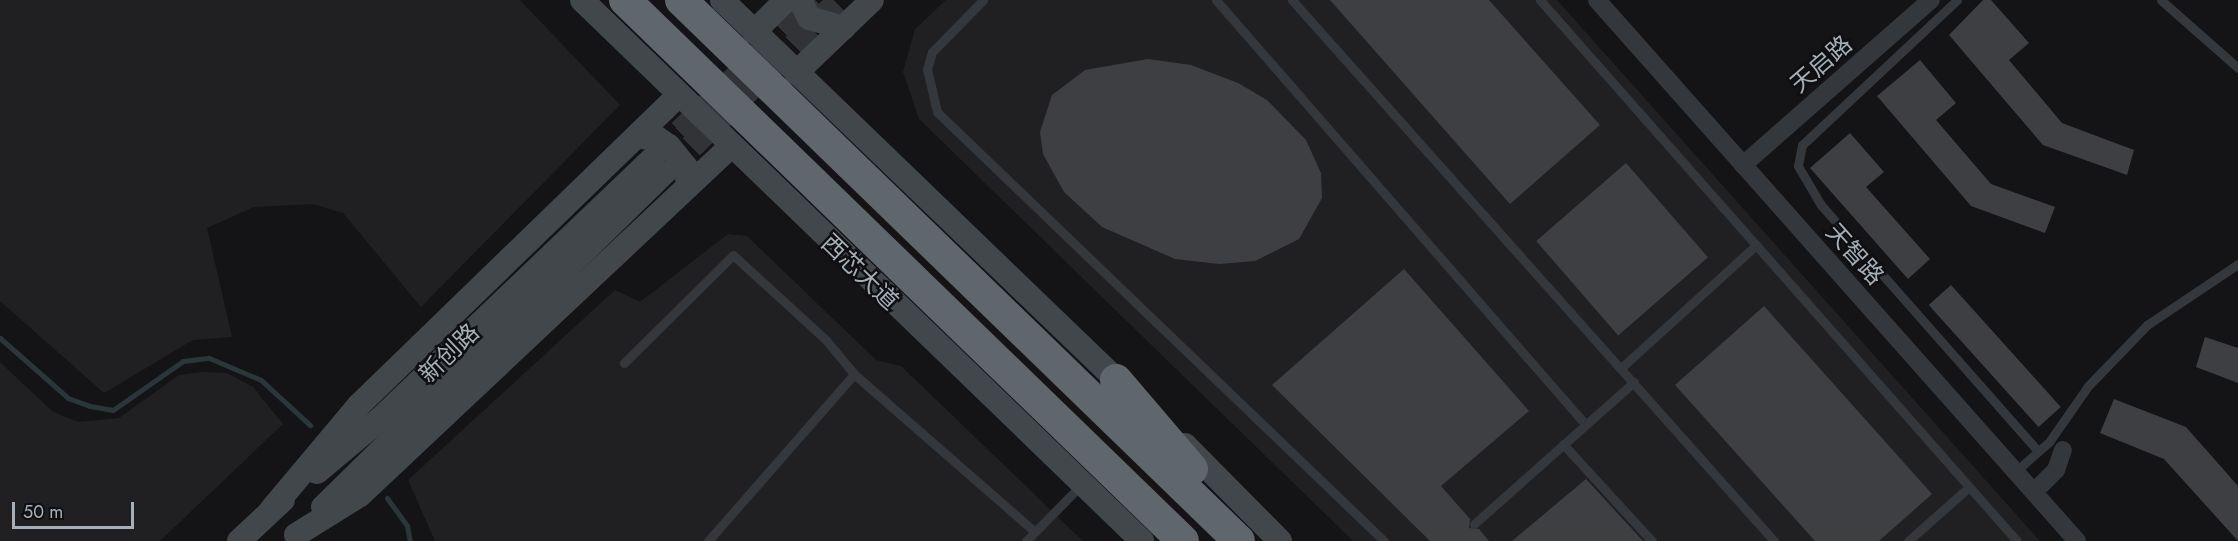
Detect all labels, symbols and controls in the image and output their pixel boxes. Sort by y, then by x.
street label: 天启路 [1784,30,1858,98]
street label: 天智路 [1820,218,1890,290]
street label: 西芯大道 [815,228,905,316]
street label: 新创路 [413,318,485,388]
scale bar [15,490,136,528]
text: 50 m [23,499,63,525]

